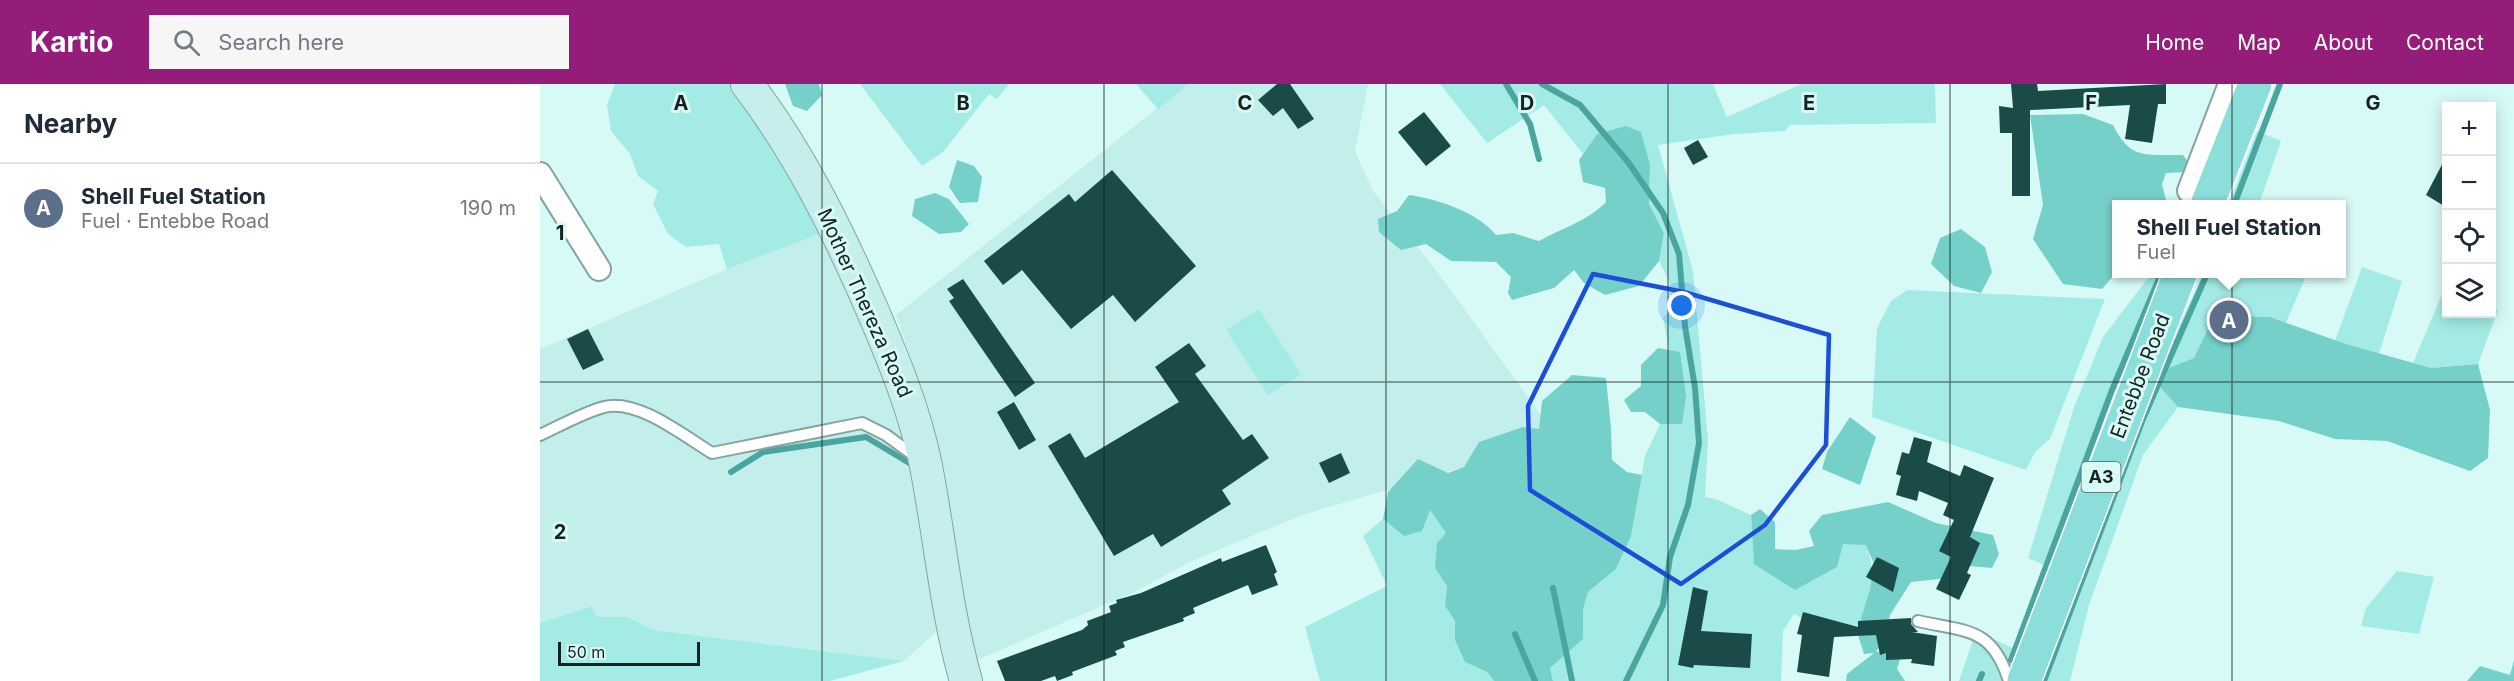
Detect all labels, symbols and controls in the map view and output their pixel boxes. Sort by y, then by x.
search box [149,15,569,69]
text: Kartio [30,25,113,59]
icon: search [170,26,203,59]
text: Search here [218,29,344,55]
text: Home [2145,30,2204,55]
text: Map [2237,30,2281,55]
text: About [2314,30,2373,55]
text: Contact [2406,30,2484,55]
text: A [674,91,689,115]
text: B [956,91,970,115]
text: C [1238,91,1252,115]
text: D [1520,91,1534,115]
text: E [1803,91,1815,115]
text: F [2085,91,2097,115]
text: G [2365,91,2381,115]
map controls [2442,102,2496,318]
button: + [2442,102,2496,156]
text: Nearby [24,108,117,139]
button: − [2442,156,2496,210]
text: Shell Fuel Station [81,183,266,209]
text: A [36,196,51,220]
text: 190 m [460,196,516,220]
popup [2112,200,2346,278]
street label: Mother Thereza Road [812,205,918,401]
text: Fuel · Entebbe Road [81,209,269,233]
button: locate [2442,210,2496,264]
text: Shell Fuel Station [2136,214,2322,240]
text: 1 [556,221,564,245]
text: Fuel [2136,240,2176,264]
button: layers [2442,264,2496,318]
your location [1667,291,1696,320]
pin: A [2210,298,2248,342]
street label: Entebbe Road [2105,310,2175,442]
road number: A3 [2082,462,2120,492]
text: 2 [554,520,566,544]
scale bar [558,639,700,666]
text: 50 m [567,642,605,662]

